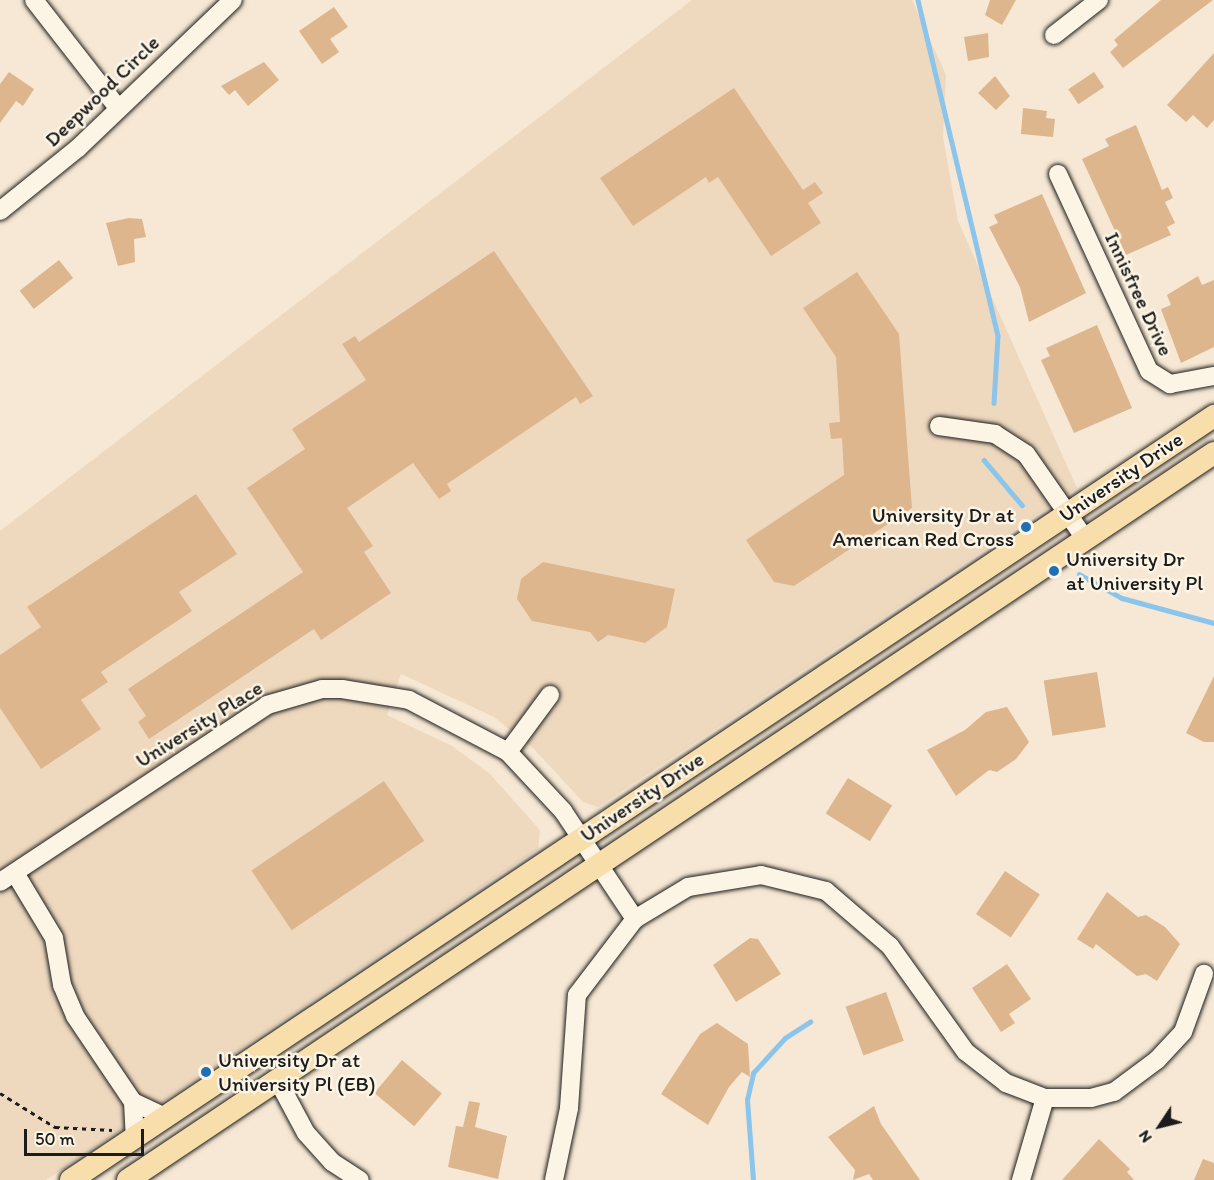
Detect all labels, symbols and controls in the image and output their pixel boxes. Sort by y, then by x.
street label: Deepwood Circle [39,30,165,152]
street label: Innisfree Drive [1099,228,1179,360]
street label: University Drive [1054,426,1188,528]
place label: University Dr at American Red Cross [832,502,1014,552]
marker: University Dr at American Red Cross [1019,520,1033,534]
place label: University Dr at University Pl [1066,546,1204,596]
marker: University Dr at University Pl [1047,564,1061,578]
street label: University Place [131,675,267,773]
street label: University Drive [575,746,709,848]
place label: University Dr at University Pl (EB) [218,1047,376,1097]
marker: University Dr at University Pl (EB) [199,1065,213,1079]
north arrow [1130,1096,1190,1156]
scale bar [27,1117,147,1155]
text: N [1134,1127,1156,1146]
text: 50 m [35,1128,75,1150]

